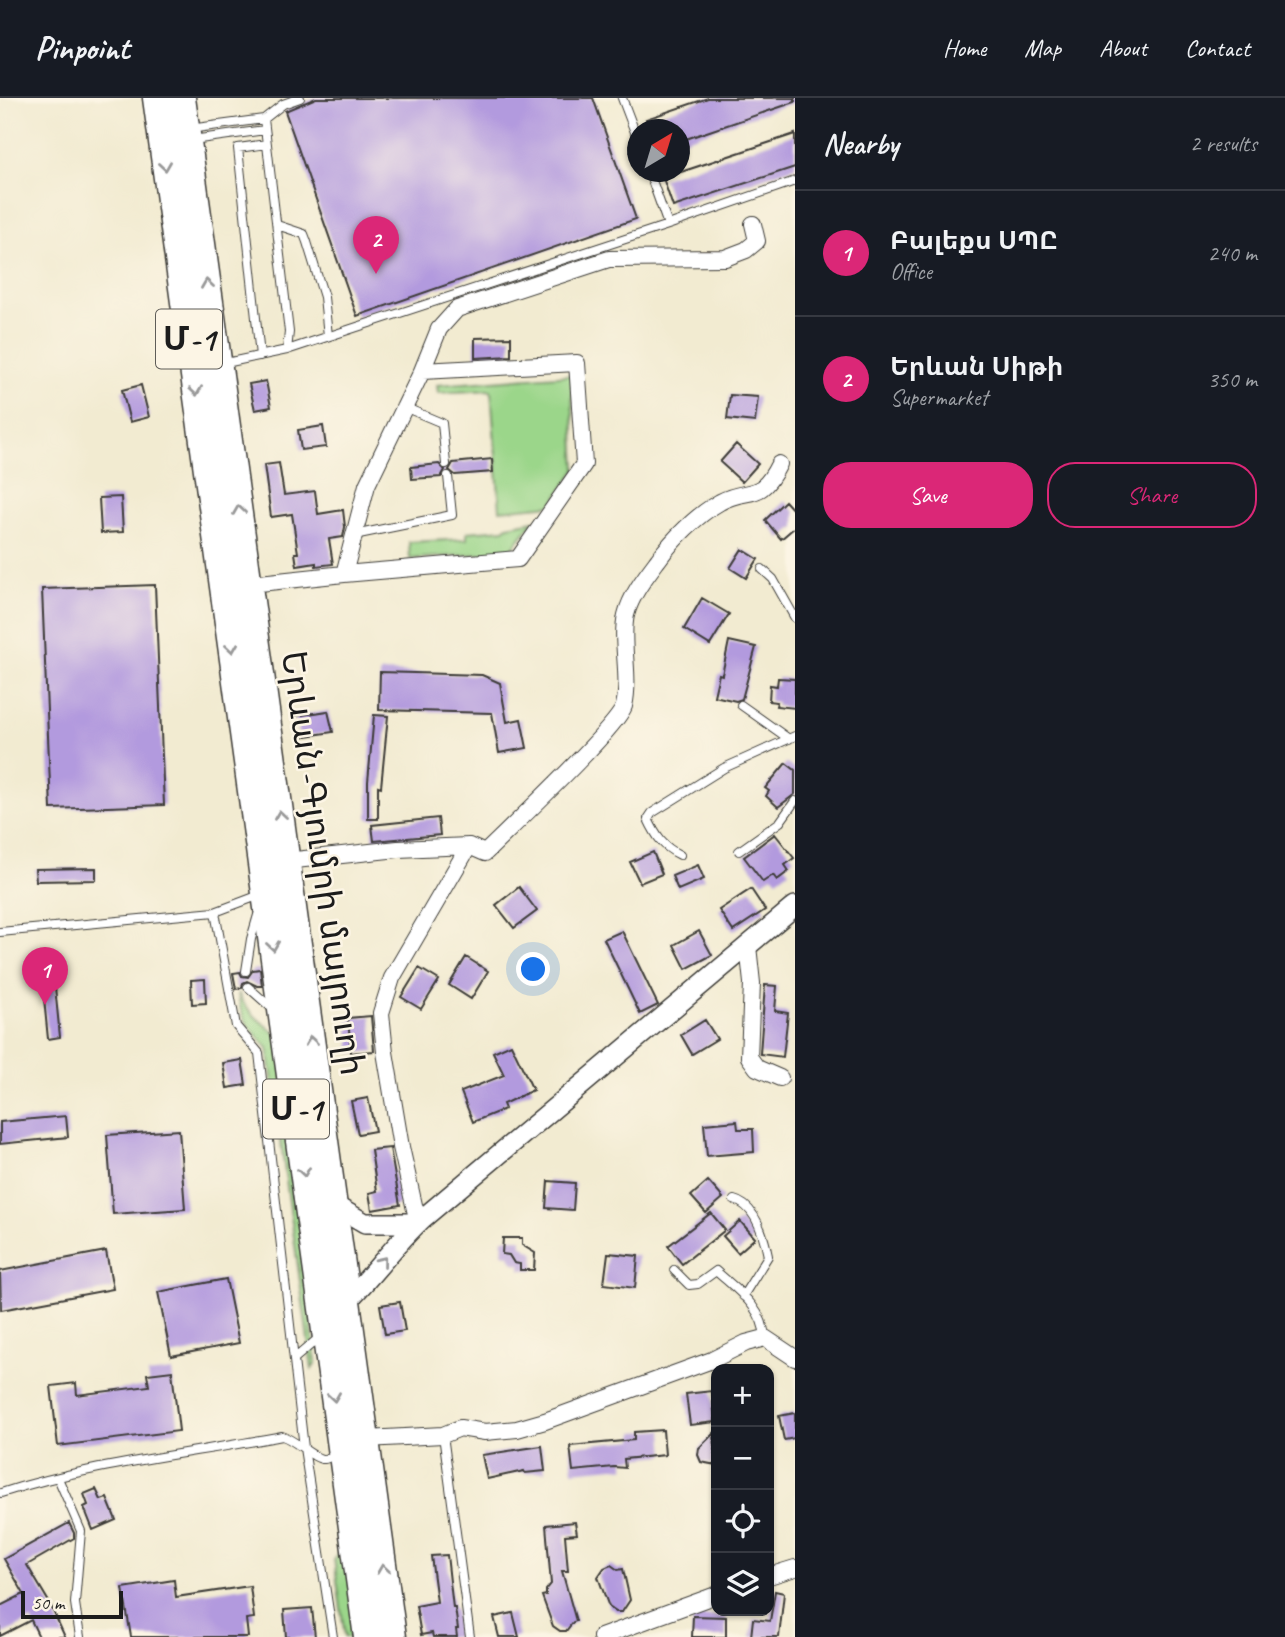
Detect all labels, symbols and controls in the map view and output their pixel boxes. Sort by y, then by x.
text: Pinpoint [35,27,129,69]
text: Home [943,33,986,63]
text: Map [1024,33,1061,63]
text: About [1099,33,1147,63]
text: Contact [1185,33,1250,63]
north arrow [627,119,690,182]
text: Nearby [823,125,899,163]
text: 2 results [1190,129,1257,158]
one-way arrow [158,160,173,171]
pin: 2 [353,216,399,274]
text: Բալեքս ՍՊԸ [890,224,1058,257]
text: 1 [841,239,851,268]
text: 240 m [1208,239,1257,268]
text: Office [890,257,932,286]
one-way arrow [200,278,215,290]
road number: Մ-1 [156,310,222,368]
text: Երևան Սիթի [890,350,1064,383]
text: 2 [841,365,851,394]
text: 350 m [1208,365,1257,394]
text: Supermarket [890,383,988,412]
one-way arrow [189,385,204,397]
button: Save [823,462,1033,528]
button: Share [1047,462,1257,528]
one-way arrow [232,504,247,515]
one-way arrow [224,642,239,654]
street label: Երևան-Գյումրի մայրուղի [271,648,375,1078]
one-way arrow [273,809,288,821]
one-way arrow [266,940,281,952]
pin: 1 [22,947,68,1005]
your location [516,952,550,986]
one-way arrow [304,1035,319,1047]
road number: Մ-1 [263,1079,329,1138]
one-way arrow [297,1166,312,1178]
one-way arrow [373,1256,386,1268]
map controls [711,1364,774,1616]
button: + [711,1364,774,1427]
one-way arrow [327,1391,342,1403]
button: − [711,1427,774,1490]
button: locate [711,1490,774,1553]
button: layers [711,1553,774,1616]
one-way arrow [376,1564,391,1575]
scale bar [21,1588,122,1620]
text: 50 m [32,1591,64,1615]

